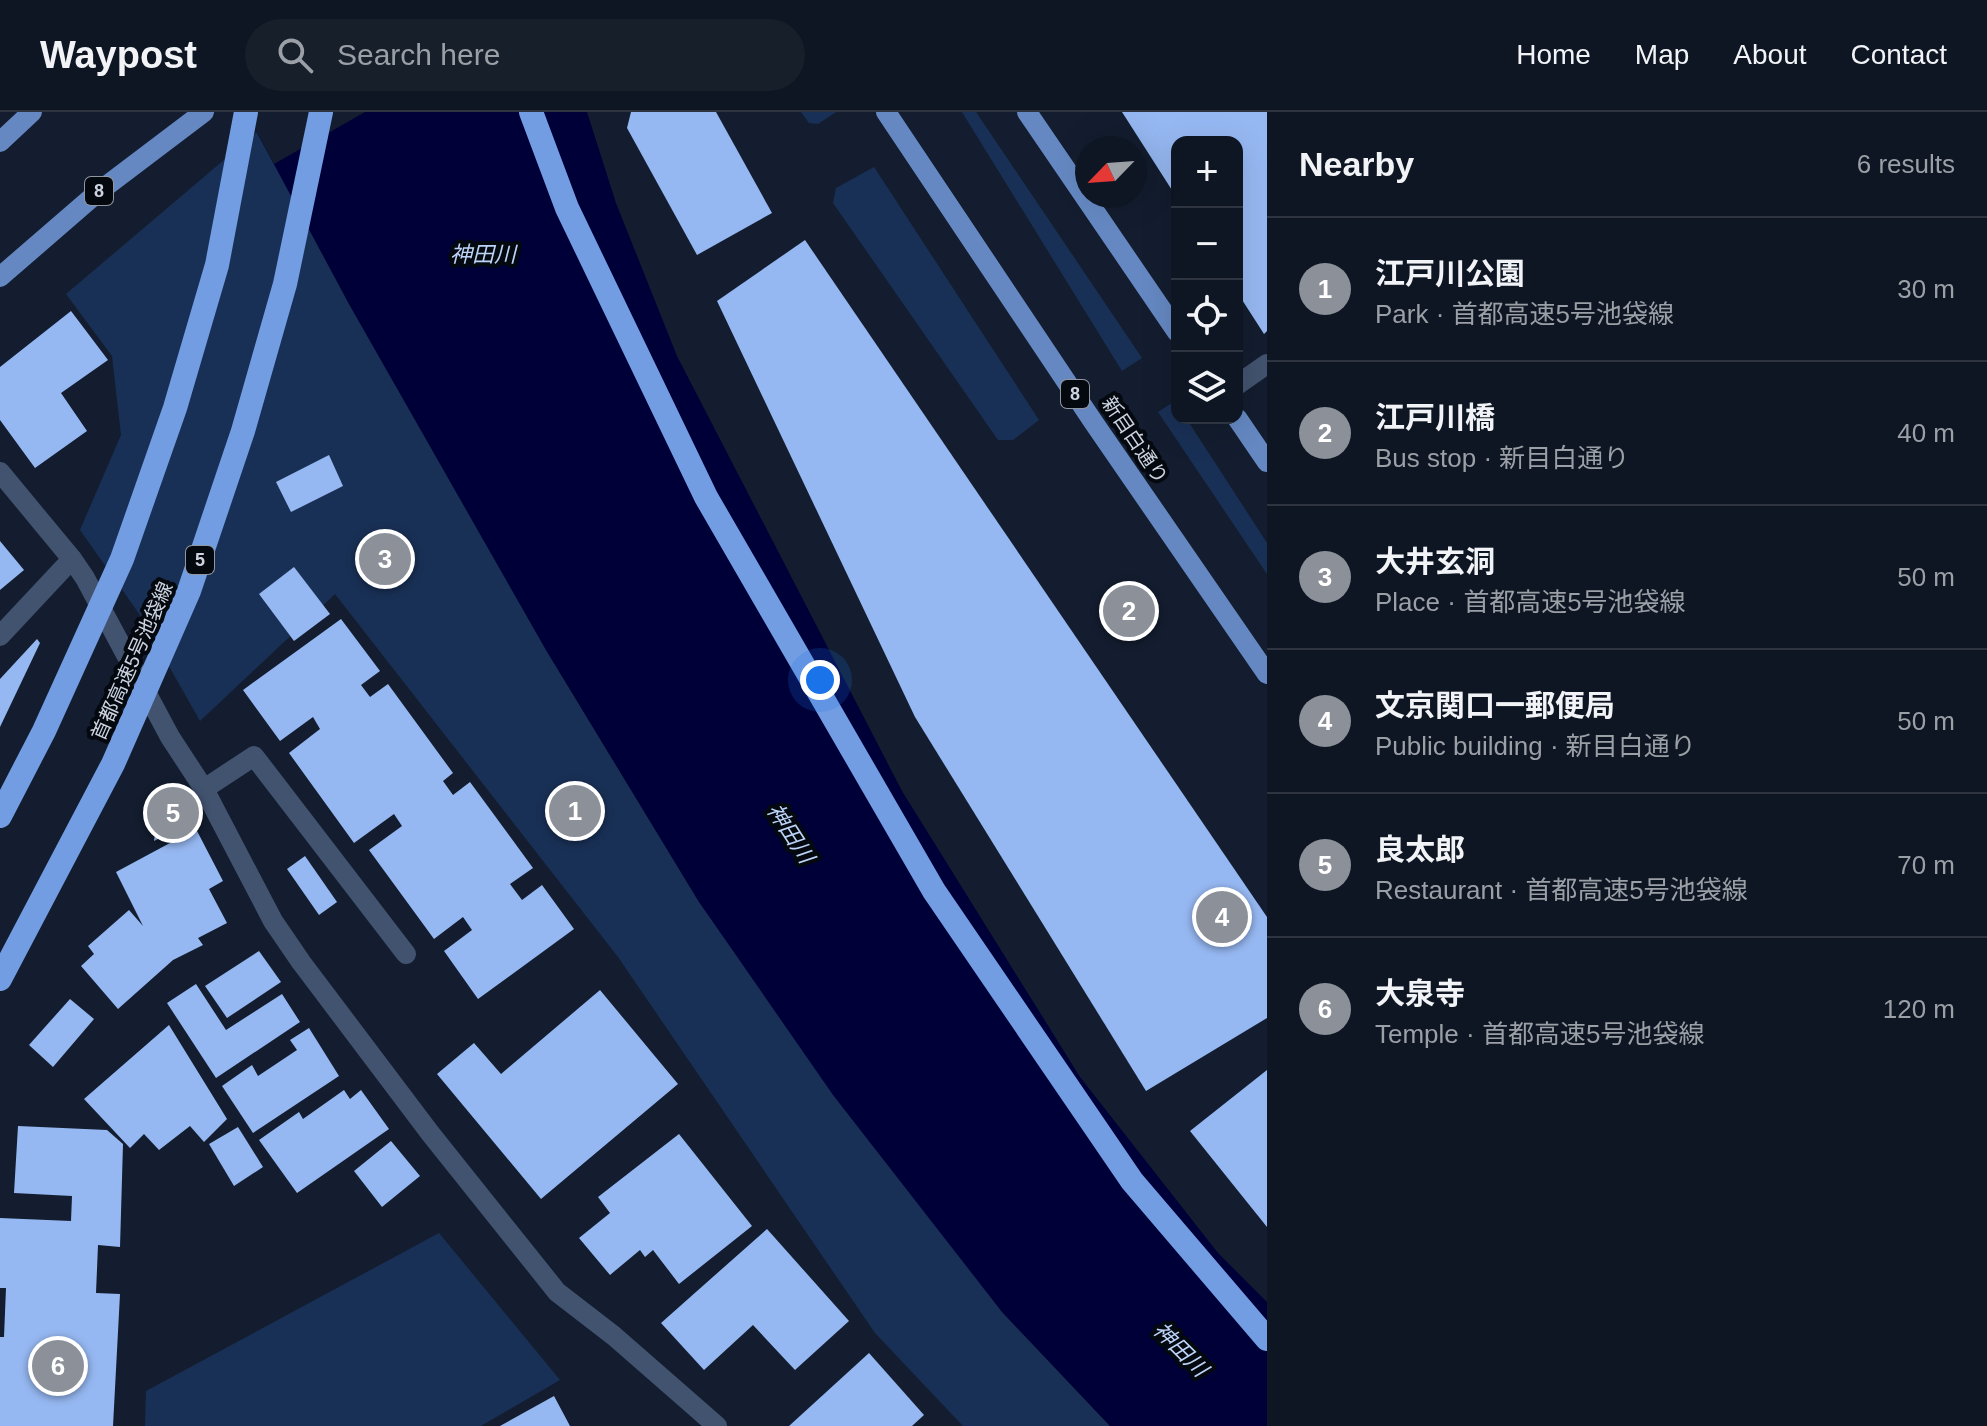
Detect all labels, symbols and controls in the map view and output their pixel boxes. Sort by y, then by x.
search box [245,19,805,91]
icon: search [273,33,317,77]
text: Waypost [40,34,197,76]
text: Search here [337,38,500,71]
text: Home [1516,39,1591,70]
text: Map [1635,39,1689,70]
text: About [1733,39,1807,70]
text: Contact [1851,39,1947,70]
north arrow [1075,136,1147,208]
map controls [1171,136,1243,424]
button: + [1171,136,1243,208]
text: Nearby [1299,145,1414,183]
text: 6 results [1857,149,1955,179]
road number: 8 [85,177,113,205]
button: − [1171,208,1243,280]
water label: 神田川 [450,242,518,267]
text: 江戸川公園 [1375,257,1525,290]
text: 1 [1318,274,1332,304]
text: 30 m [1897,274,1955,304]
button: locate [1171,280,1243,352]
text: Park · 首都高速5号池袋線 [1375,299,1674,329]
button: layers [1171,352,1243,424]
road number: 8 [1061,380,1089,408]
street label: 新目白通り [1098,392,1172,488]
text: 江戸川橋 [1375,401,1495,434]
text: 2 [1318,418,1332,448]
text: 40 m [1897,418,1955,448]
text: Bus stop · 新目白通り [1375,443,1629,473]
pin: 3 [359,529,411,589]
text: 大井玄洞 [1375,545,1495,578]
road number: 5 [186,546,214,574]
text: 3 [1318,562,1332,592]
text: 50 m [1897,562,1955,592]
street label: 首都高速5号池袋線 [87,578,177,744]
pin: 2 [1103,581,1155,641]
text: Place · 首都高速5号池袋線 [1375,587,1686,617]
your location [800,660,840,700]
text: 文京関口一郵便局 [1375,689,1615,722]
text: 4 [1318,706,1332,736]
text: 50 m [1897,706,1955,736]
text: Public building · 新目白通り [1375,731,1696,761]
pin: 1 [549,781,601,841]
pin: 5 [147,783,199,843]
water label: 神田川 [762,799,820,869]
text: 良太郎 [1375,833,1465,866]
text: 5 [1318,850,1332,880]
text: 70 m [1897,850,1955,880]
text: Restaurant · 首都高速5号池袋線 [1375,875,1748,905]
pin: 4 [1196,887,1248,947]
text: 大泉寺 [1375,977,1465,1010]
text: 6 [1318,994,1332,1024]
text: 120 m [1883,994,1955,1024]
text: Temple · 首都高速5号池袋線 [1375,1019,1704,1049]
water label: 神田川 [1148,1317,1214,1383]
pin: 6 [32,1336,84,1396]

